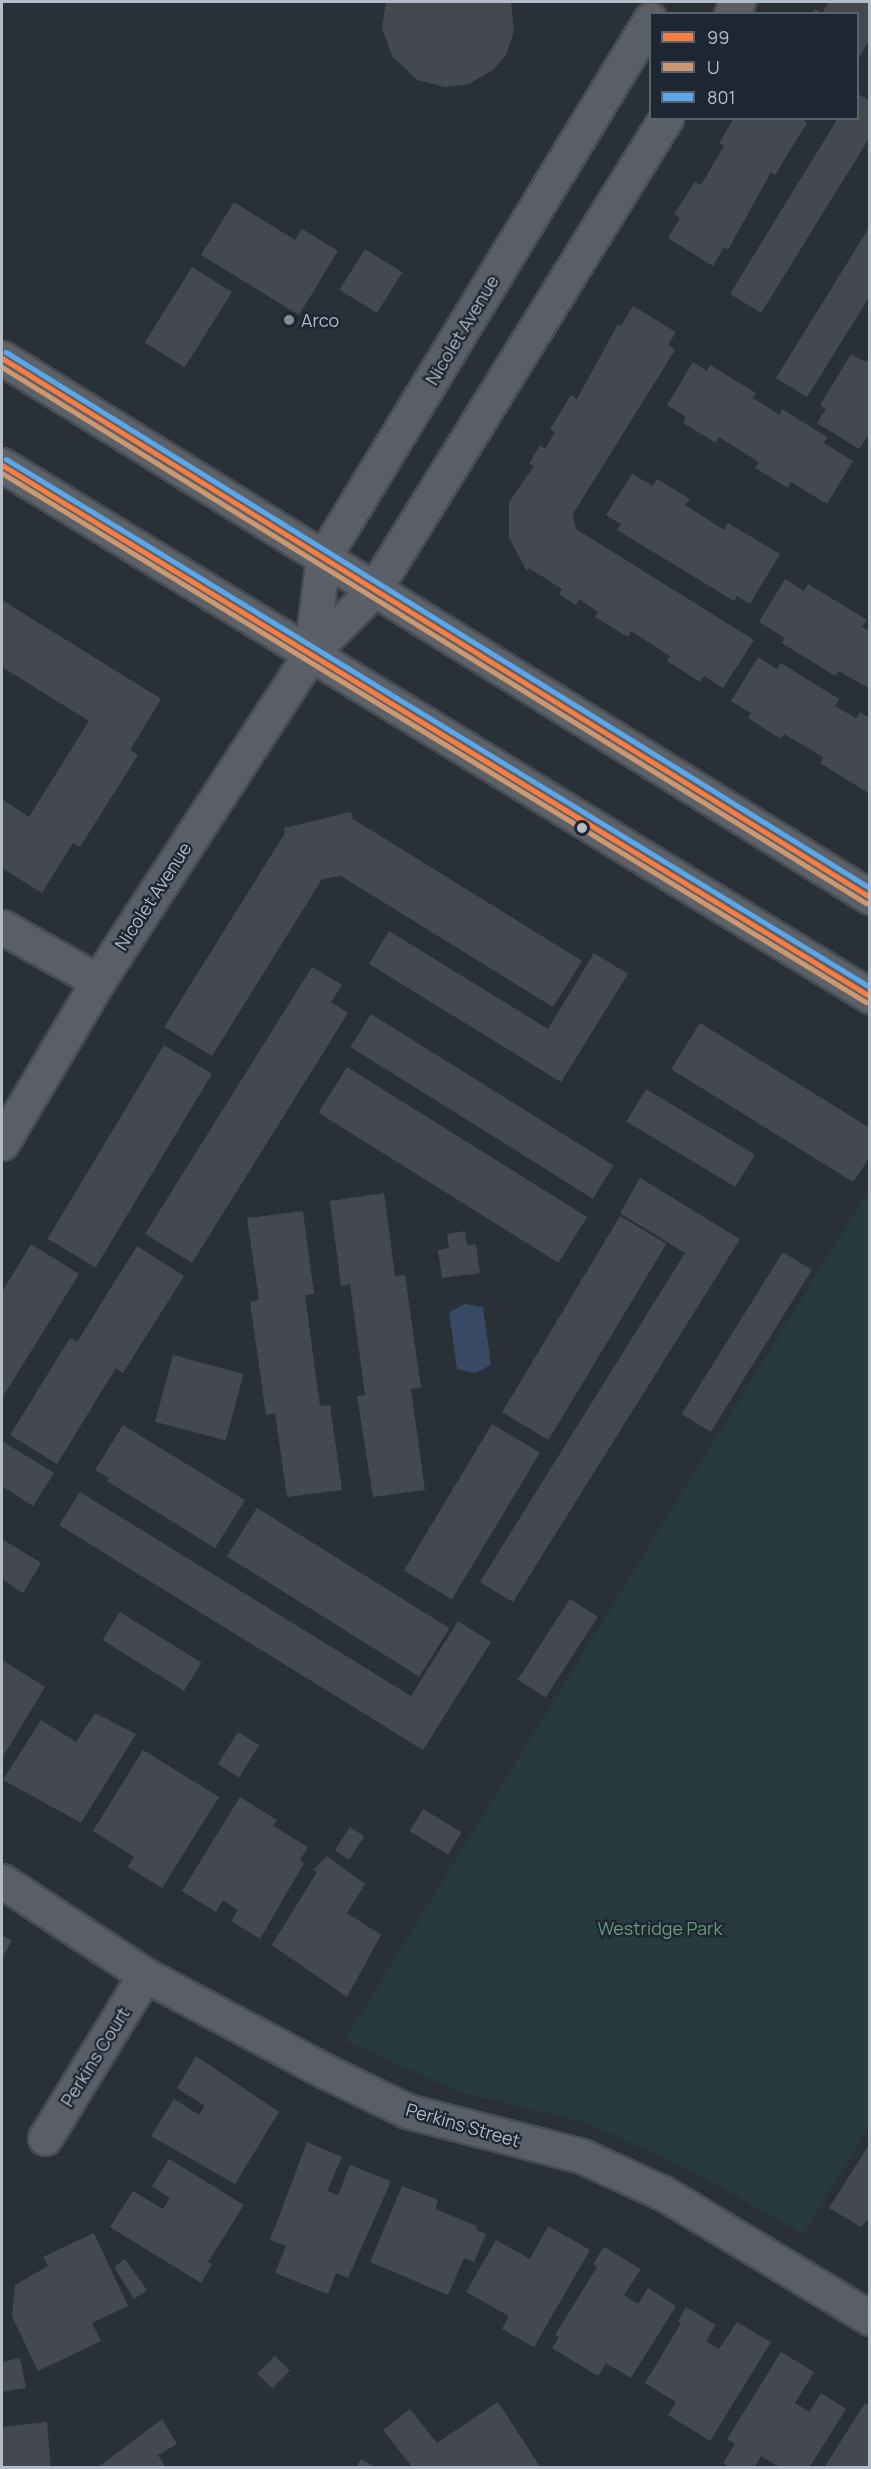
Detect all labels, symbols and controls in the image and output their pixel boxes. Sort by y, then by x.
legend [649,12,859,120]
text: 99 [707,25,729,49]
text: U [707,55,720,79]
text: 801 [707,85,735,109]
street label: Nicolet Avenue [421,271,503,389]
place label: Arco [301,309,339,331]
marker: Arco [282,313,296,327]
unlabelled marker [576,822,588,834]
street label: Nicolet Avenue [110,838,196,954]
park label: Westridge Park [598,1917,722,1939]
street label: Perkins Court [56,2004,134,2110]
street label: Perkins Street [404,2098,522,2152]

